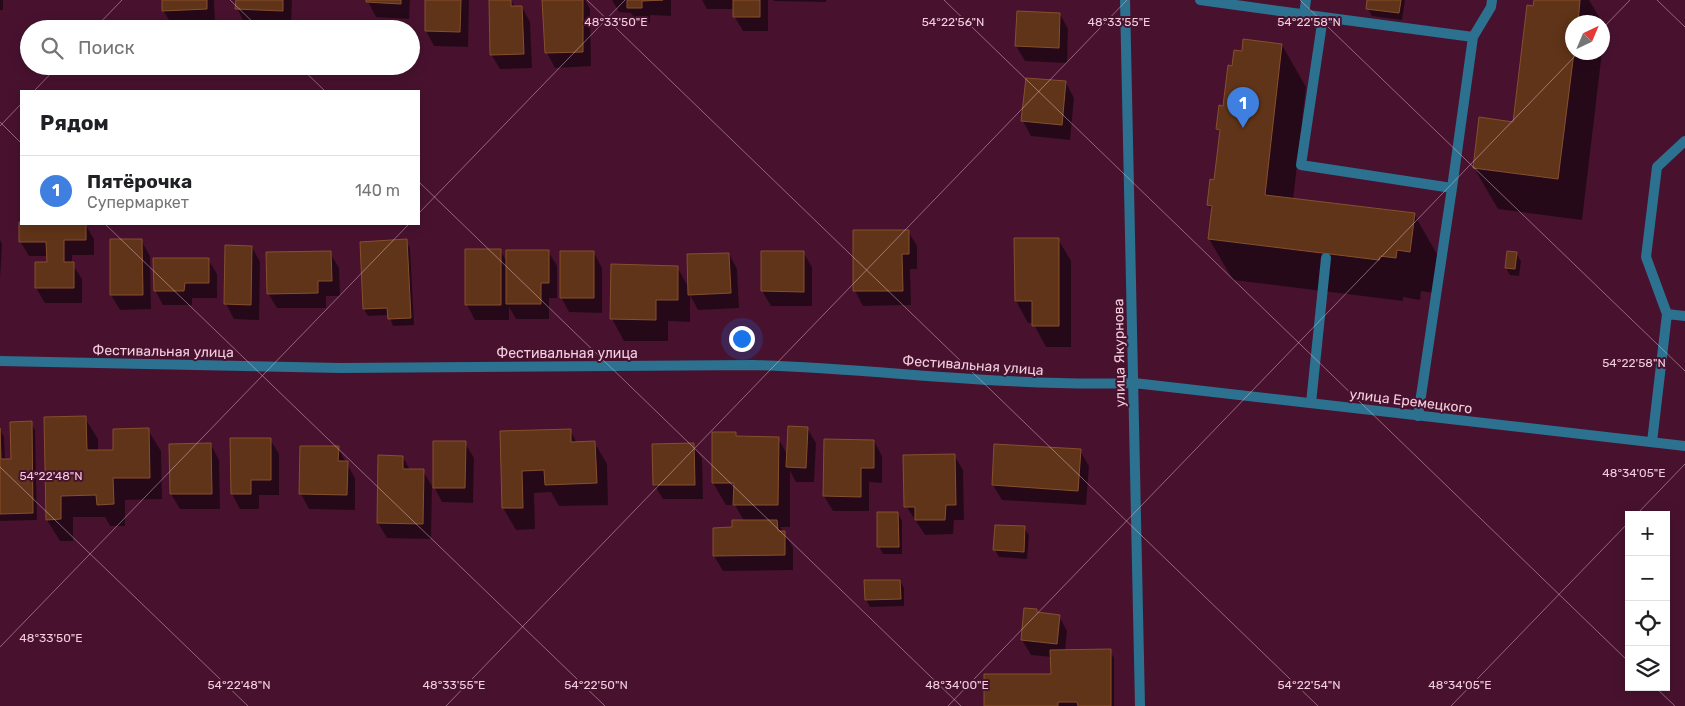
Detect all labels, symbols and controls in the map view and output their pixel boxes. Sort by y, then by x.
text: 48°33'50"E [584,15,648,29]
text: 54°22'56"N [922,15,984,29]
text: 48°33'55"E [1088,15,1150,29]
text: 54°22'58"N [1277,15,1341,29]
north arrow [1565,15,1610,60]
search box [20,20,420,75]
icon: search [38,34,66,62]
text: Поиск [78,36,135,59]
pin: 1 [1227,87,1259,128]
text: Рядом [40,110,109,135]
text: Пятёрочка [87,170,192,193]
text: 1 [52,181,60,200]
text: 140 m [355,181,400,200]
text: Супермаркет [87,193,189,212]
street label: улица Якурнова [1110,299,1129,407]
your location [729,326,755,352]
street label: Фестивальная улица [92,342,234,361]
street label: Фестивальная улица [496,345,638,362]
street label: Фестивальная улица [902,352,1044,379]
text: 54°22'58"N [1602,356,1666,370]
street label: улица Еремецкого [1349,386,1473,417]
text: 48°34'05"E [1602,466,1666,480]
text: 54°22'48"N [19,469,83,483]
map controls [1625,511,1670,691]
button: + [1625,511,1670,556]
button: − [1625,556,1670,601]
button: locate [1625,601,1670,646]
text: 48°33'50"E [19,631,83,645]
button: layers [1625,646,1670,691]
text: 54°22'48"N [207,678,271,692]
text: 48°33'55"E [423,678,485,692]
text: 54°22'50"N [564,678,628,692]
text: 48°34'00"E [925,678,989,692]
text: 54°22'54"N [1277,678,1341,692]
text: 48°34'05"E [1428,678,1492,692]

